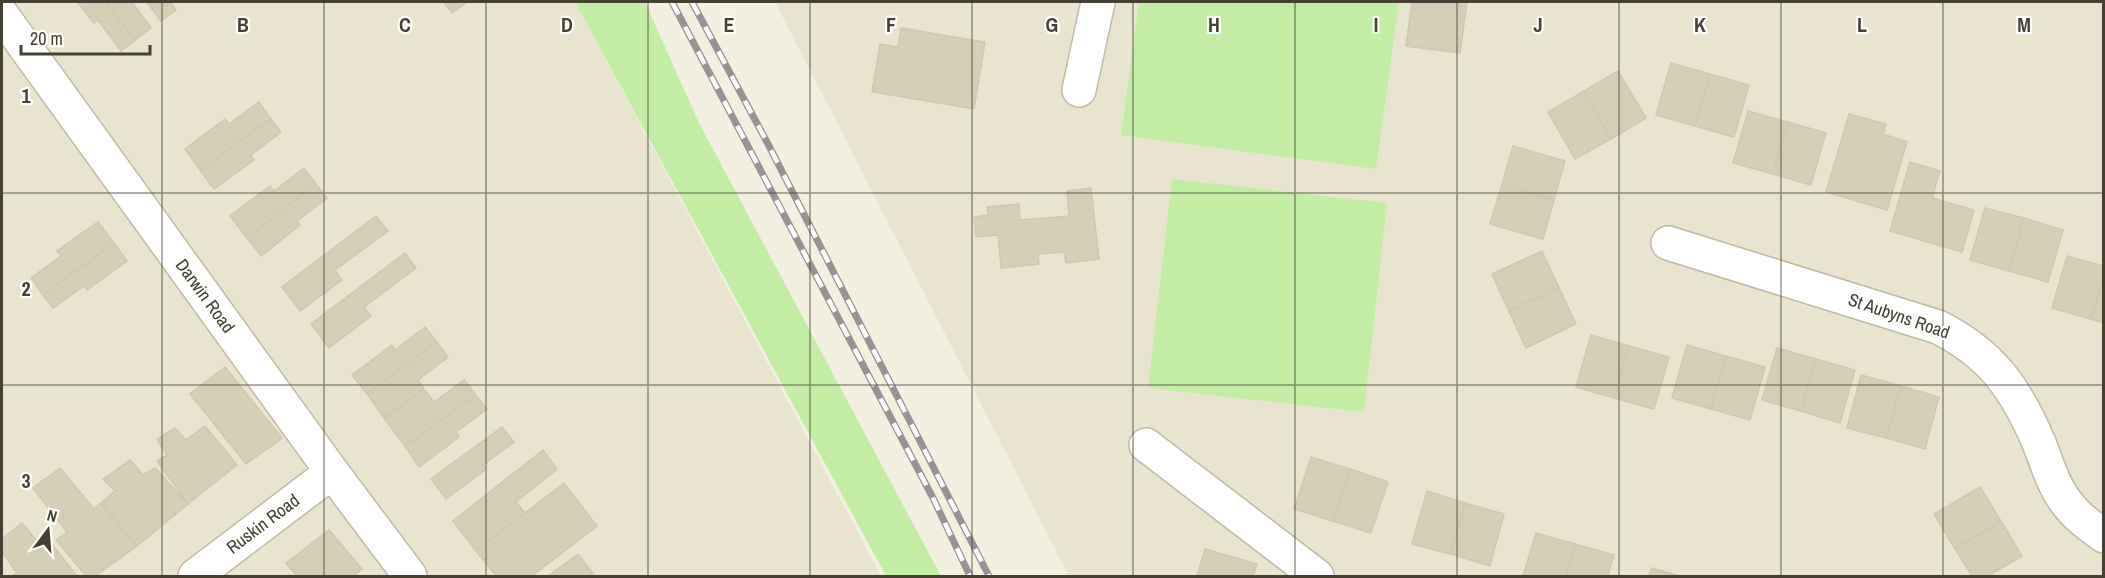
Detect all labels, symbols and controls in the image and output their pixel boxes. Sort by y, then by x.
text: B [237,11,249,38]
text: C [399,11,411,38]
text: D [561,11,573,38]
text: E [724,11,735,38]
text: F [886,11,896,38]
text: G [1046,11,1058,38]
text: H [1208,11,1220,38]
text: I [1374,11,1378,38]
text: J [1533,11,1543,38]
text: K [1694,11,1706,38]
text: L [1857,11,1867,38]
text: M [2017,11,2031,38]
scale bar [21,18,150,56]
text: 20 m [30,26,63,51]
text: 1 [21,82,31,109]
street label: Darwin Road [170,254,241,338]
text: 2 [21,275,31,302]
street label: St Aubyns Road [1845,286,1953,345]
text: 3 [21,467,31,494]
street label: Ruskin Road [221,488,304,559]
north arrow [18,500,78,560]
text: N [45,504,60,527]

